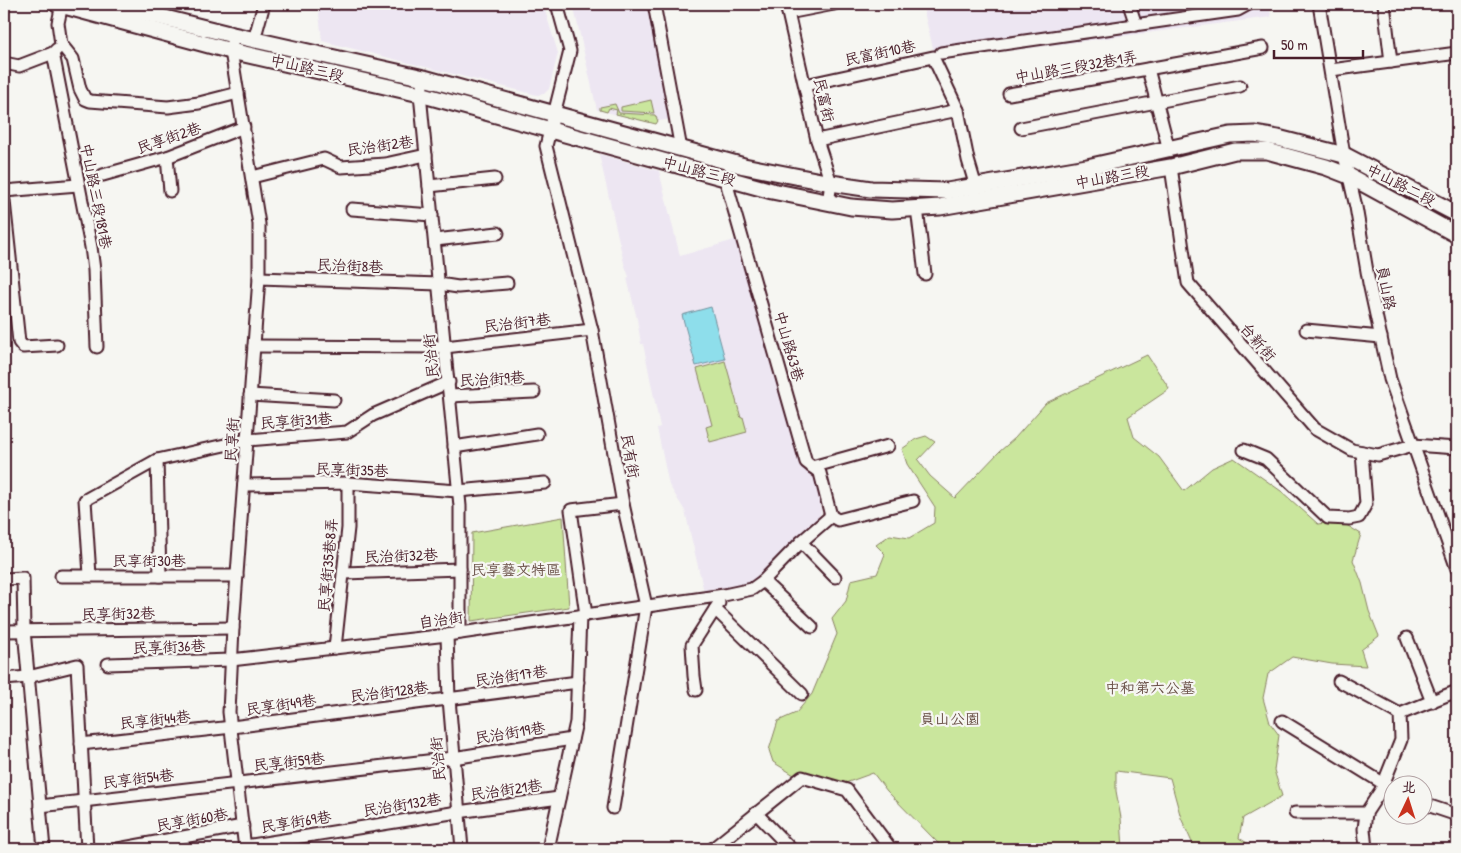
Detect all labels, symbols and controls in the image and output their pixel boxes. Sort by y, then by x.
scale bar [1274,28,1362,60]
text: 50 m [1281,34,1308,55]
street label: 民富街10巷 [842,35,917,70]
street label: 中山路三段32巷1弄 [1013,45,1139,88]
street label: 中山路三段 [268,49,346,86]
street label: 民富街 [809,76,840,124]
street label: 民享街2巷 [134,117,204,158]
street label: 民治街2巷 [345,130,415,161]
street label: 中山路三段181巷 [76,141,117,251]
street label: 中山路三段 [660,151,738,190]
street label: 中山路二段 [1363,158,1439,211]
street label: 中山路三段 [1073,160,1151,193]
street label: 民治街8巷 [316,254,384,277]
street label: 員山路 [1372,264,1401,312]
street label: 民治街7巷 [482,308,552,337]
street label: 中山路63巷 [769,308,810,384]
street label: 台新街 [1236,318,1281,366]
street label: 民治街 [418,333,443,380]
street label: 民治街9巷 [459,366,525,391]
street label: 民享街31巷 [259,408,333,433]
street label: 民享街 [219,417,244,463]
street label: 民有街 [616,432,645,480]
street label: 民享街35巷 [315,458,389,481]
street label: 民享街35巷8弄 [313,517,342,613]
street label: 民治街32巷 [364,544,438,567]
street label: 民享街30巷 [112,550,186,571]
park label: 民享藝文特區 [471,559,561,580]
street label: 民享街32巷 [81,602,155,625]
street label: 自治街 [417,606,465,633]
street label: 民享街36巷 [132,635,206,658]
street label: 民治街17巷 [473,660,548,691]
street label: 民治街128巷 [348,676,429,707]
park label: 中和第六公墓 [1105,677,1195,698]
street label: 民享街49巷 [244,689,318,720]
street label: 民享街44巷 [118,705,191,734]
park label: 員山公園 [920,708,980,729]
street label: 民治街19巷 [473,717,547,748]
street label: 民治街 [425,736,450,782]
street label: 民享街59巷 [252,747,326,776]
street label: 民享街54巷 [101,764,175,793]
street label: 民治街21巷 [469,774,543,805]
north arrow [1384,776,1434,826]
text: 北 [1401,777,1417,796]
street label: 民治街132巷 [361,788,443,821]
street label: 民享街60巷 [154,803,230,836]
street label: 民享街69巷 [259,806,333,837]

